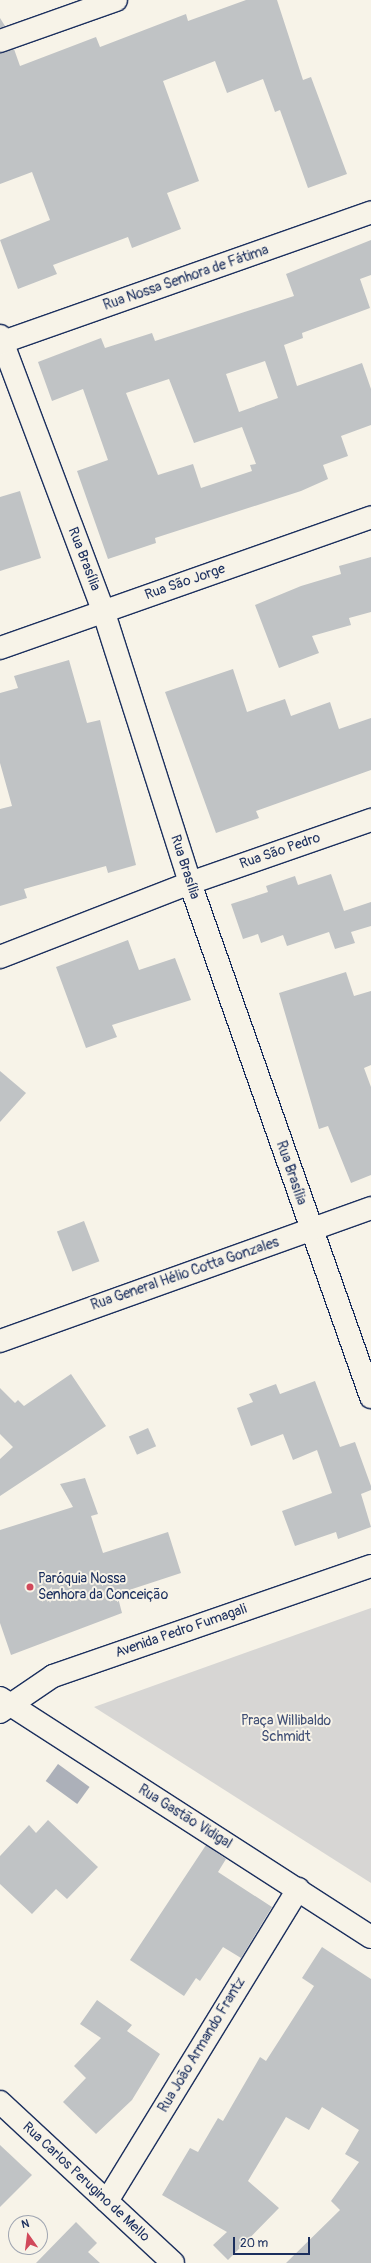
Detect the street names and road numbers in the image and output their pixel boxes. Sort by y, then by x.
street label: Rua Nossa Senhora de Fátima [101,242,271,314]
street label: Rua Brasília [64,525,104,593]
street label: Rua São Jorge [143,560,227,604]
street label: Rua São Pedro [237,829,323,873]
street label: Rua Brasília [167,833,203,901]
street label: Rua Brasília [272,1139,310,1207]
street label: Rua General Hélio Cotta Gonzales [89,1234,281,1314]
street label: Avenida Pedro Fumagali [113,1601,249,1661]
street label: Rua Gastão Vidigal [135,1781,235,1853]
street label: Rua João Armando Frantz [155,1974,249,2116]
street label: Rua Carlos Perugino de Mello [19,2119,153,2245]

